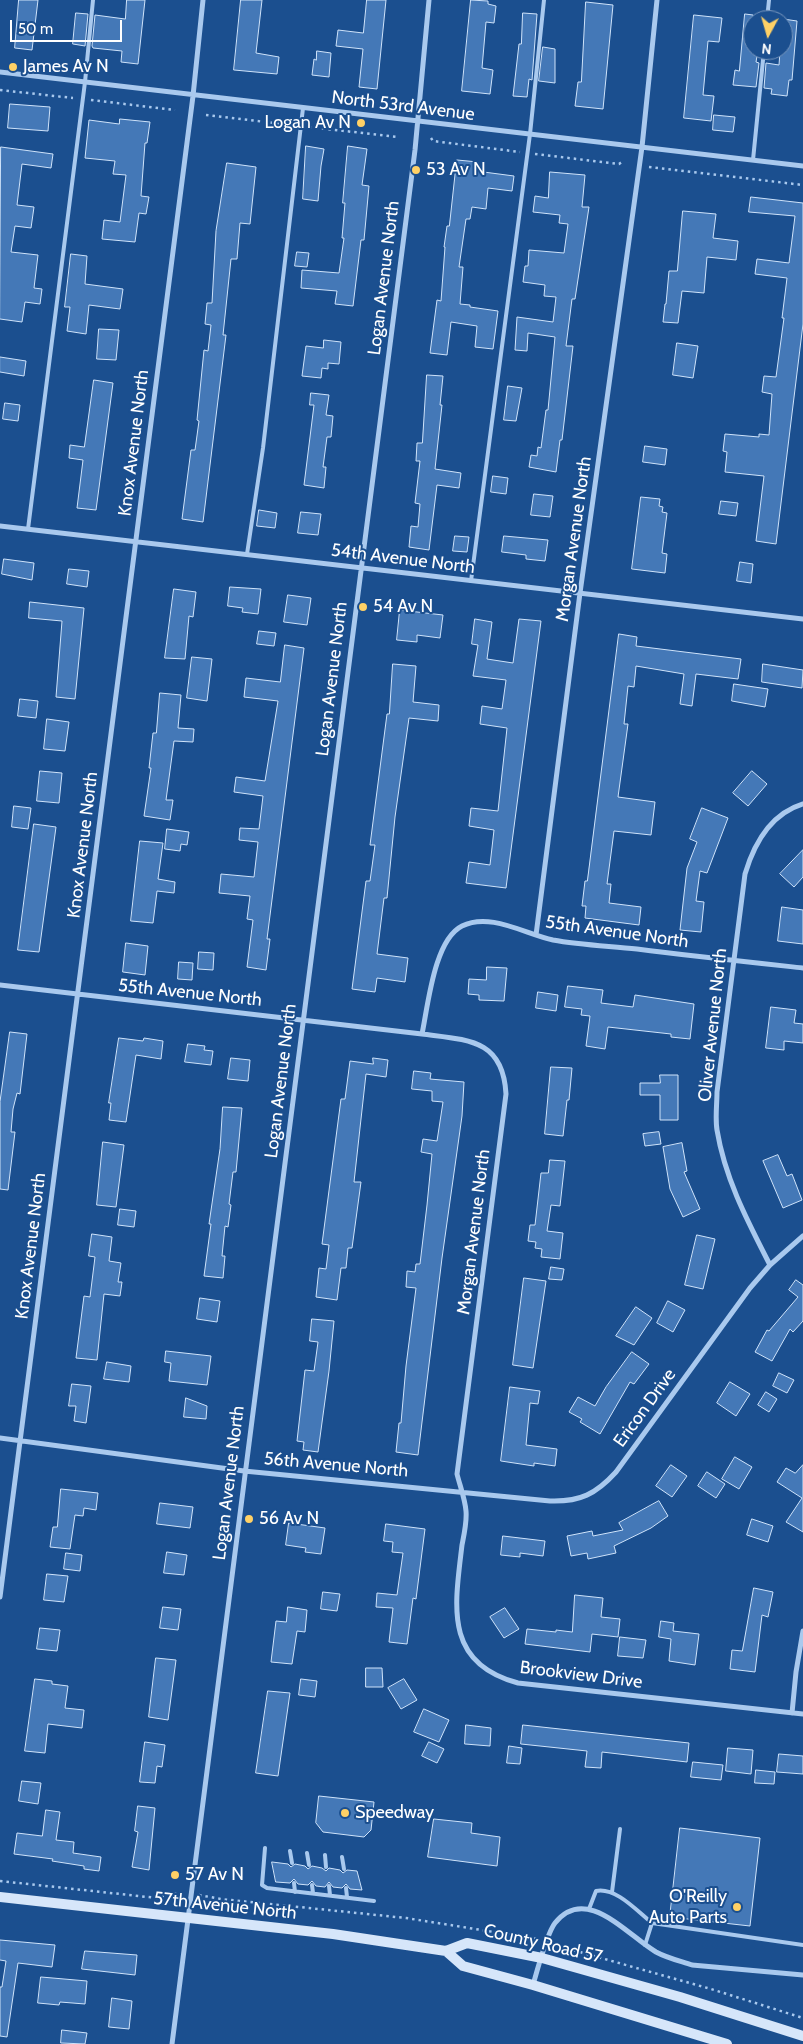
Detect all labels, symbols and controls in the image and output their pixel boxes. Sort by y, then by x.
scale bar [12,10,125,42]
north arrow [743,10,793,60]
text: 50 m [18,20,53,38]
text: N [761,39,772,58]
place label: James Av N [23,56,109,78]
marker: James Av N [7,61,19,73]
street label: North 53rd Avenue [330,87,476,125]
place label: Logan Av N [265,112,351,134]
marker: Logan Av N [355,117,367,129]
place label: 53 Av N [426,159,486,181]
marker: 53 Av N [410,164,422,176]
street label: Logan Avenue North [364,200,404,356]
street label: Knox Avenue North [114,369,154,517]
street label: Morgan Avenue North [552,455,596,623]
street label: 54th Avenue North [330,539,476,579]
place label: 54 Av N [373,596,433,618]
street label: Logan Avenue North [312,601,352,757]
marker: 54 Av N [357,601,369,613]
street label: Knox Avenue North [63,771,103,919]
street label: 55th Avenue North [544,911,690,953]
street label: Oliver Avenue North [694,947,732,1103]
street label: 55th Avenue North [117,975,263,1011]
street label: Logan Avenue North [261,1003,301,1159]
street label: Morgan Avenue North [453,1148,495,1316]
street label: Knox Avenue North [11,1172,51,1320]
street label: Ericon Drive [609,1365,681,1451]
street label: Logan Avenue North [209,1405,249,1561]
street label: 56th Avenue North [263,1448,409,1482]
place label: 56 Av N [259,1508,319,1530]
marker: 56 Av N [243,1513,255,1525]
street label: Brookview Drive [518,1657,644,1693]
place label: Speedway [355,1802,434,1824]
marker: Speedway [339,1807,351,1819]
place label: 57 Av N [185,1864,244,1886]
marker: 57 Av N [169,1869,181,1881]
place label: O'Reilly Auto Parts [649,1886,727,1928]
street label: 57th Avenue North [152,1888,298,1924]
marker: O'Reilly Auto Parts [731,1901,743,1913]
street label: County Road 57 [482,1920,604,1968]

